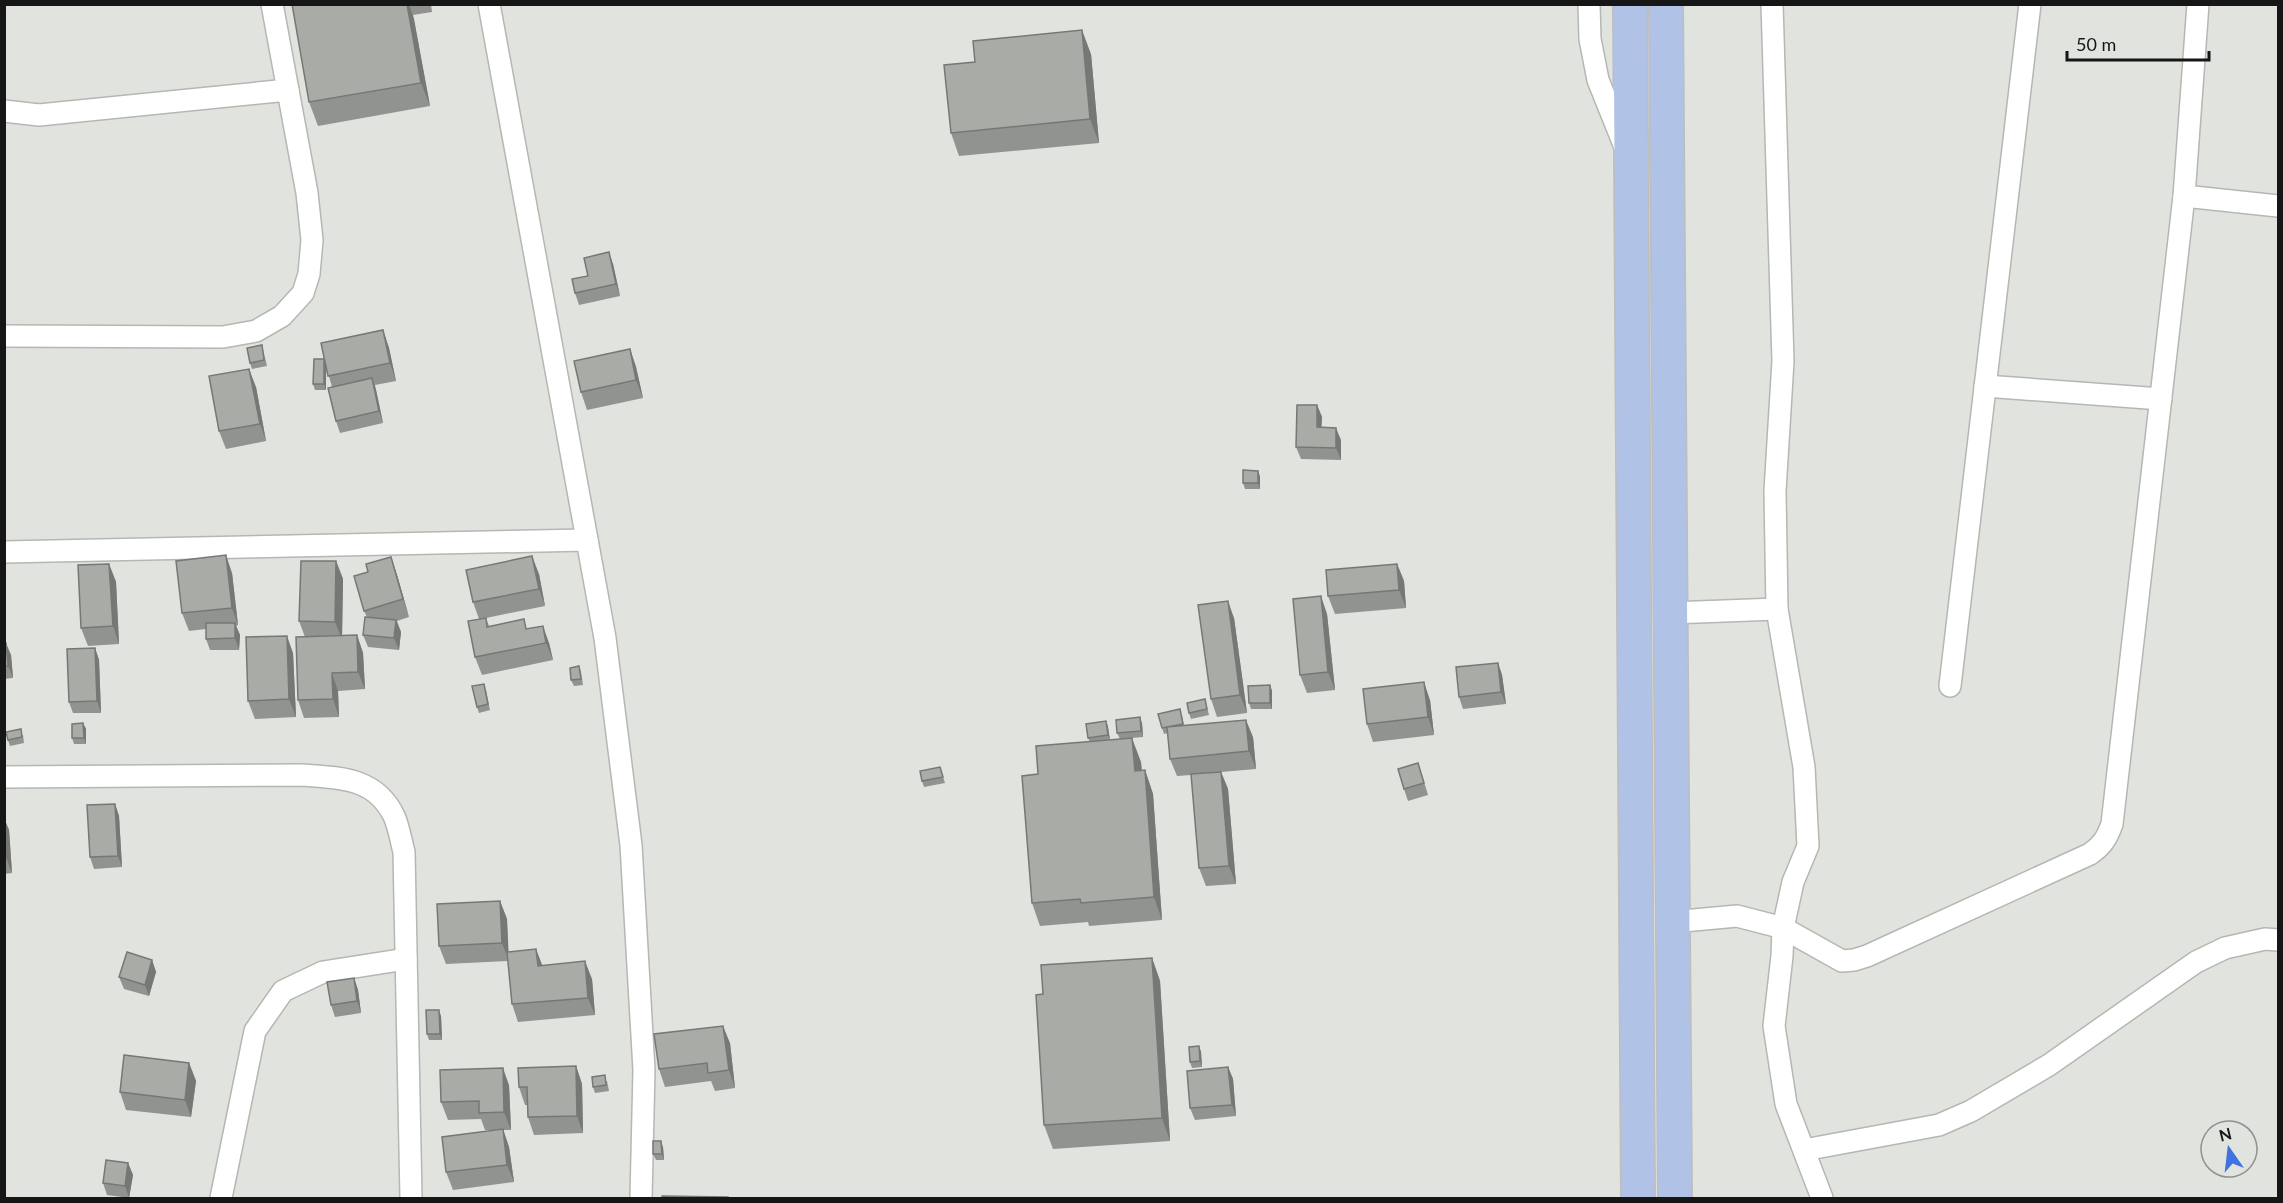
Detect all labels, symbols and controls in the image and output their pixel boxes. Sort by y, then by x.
scale bar [2067,24,2210,62]
text: 50 m [2076,33,2116,55]
north arrow [2199,1119,2259,1179]
text: N [2217,1123,2234,1145]

